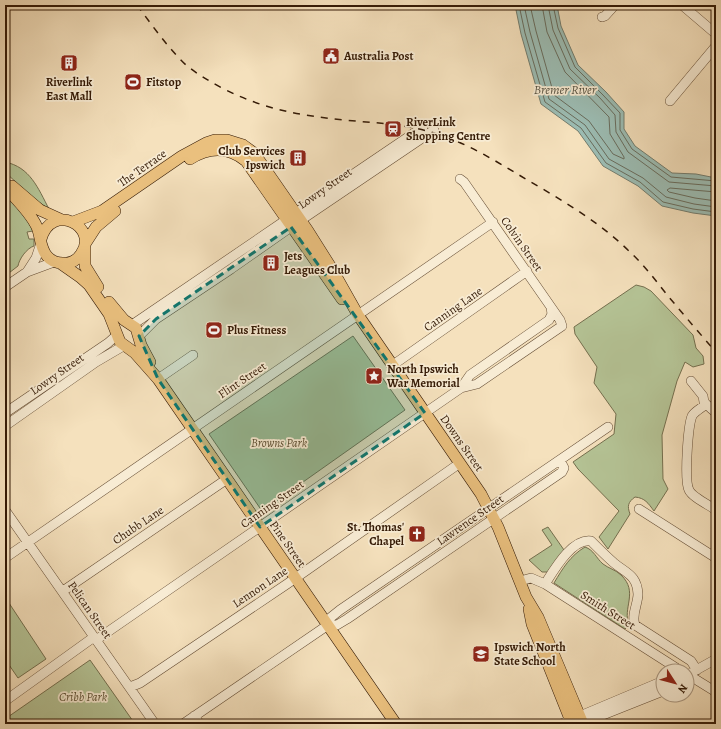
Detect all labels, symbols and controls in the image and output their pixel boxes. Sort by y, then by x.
public building icon: Australia Post [321,46,341,66]
place label: Australia Post [343,48,413,64]
building icon: Riverlink East Mall [59,53,79,73]
sports icon: Fitstop [123,72,143,92]
place label: Riverlink East Mall [46,74,93,104]
place label: Fitstop [146,74,182,90]
water label: Bremer River [534,81,597,98]
place label: RiverLink Shopping Centre [406,114,491,144]
station icon: RiverLink Shopping Centre [383,119,403,139]
place label: Club Services Ipswich [218,143,285,173]
street label: The Terrace [115,145,169,191]
building icon: Club Services Ipswich [288,148,308,168]
street label: Lowry Street [295,164,355,212]
street label: Colvin Street [497,213,547,275]
place label: Jets Leagues Club [284,248,350,278]
building icon: Jets Leagues Club [261,253,281,273]
street label: Canning Lane [420,283,486,335]
sports icon: Plus Fitness [204,320,224,340]
place label: Plus Fitness [227,322,286,338]
street label: Lowry Street [27,350,87,398]
street label: Flint Street [215,358,269,402]
place label: North Ipswich War Memorial [386,361,460,391]
place icon: North Ipswich War Memorial [364,366,384,386]
street label: Downs Street [437,411,487,475]
park label: Browns Park [251,435,308,451]
street label: Canning Street [237,476,307,532]
street label: Lawrence Street [433,491,507,549]
street label: Chubb Lane [109,502,167,548]
street label: Pine Street [266,517,310,571]
place label: St. Thomas' Chapel [347,519,405,549]
church icon: St. Thomas' Chapel [407,524,427,544]
street label: Lennon Lane [229,563,291,611]
street label: Pelican Street [64,578,116,642]
street label: Smith Street [578,587,638,633]
place label: Ipswich North State School [494,639,566,669]
school or university icon: Ipswich North State School [471,644,491,664]
north arrow [655,663,695,703]
text: N [674,681,691,696]
park label: Cribb Park [59,689,108,705]

